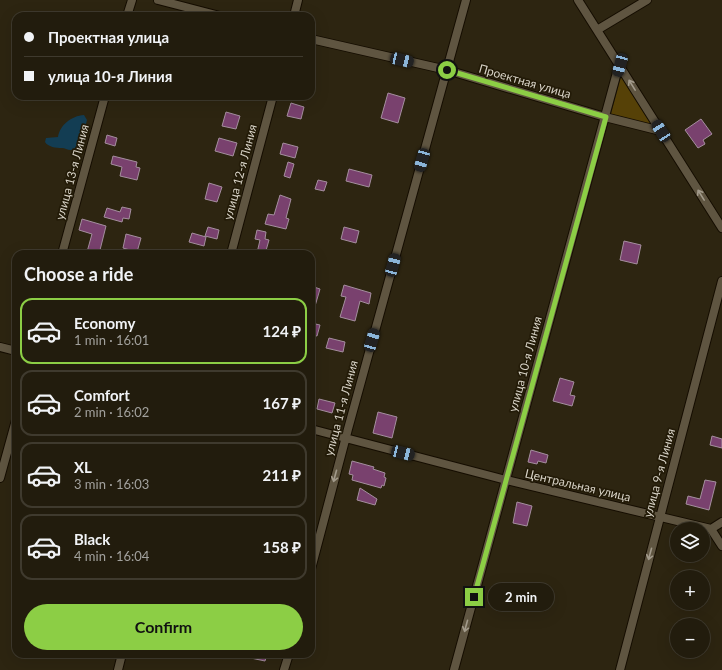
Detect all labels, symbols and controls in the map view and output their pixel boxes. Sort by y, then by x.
text: Проектная улица [48,28,169,46]
car [389,51,415,69]
car [611,52,629,78]
route start [438,61,456,79]
street label: Проектная улица [477,61,573,101]
text: улица 10-я Линия [48,67,172,85]
one-way arrow [628,80,636,91]
car [649,118,673,144]
street label: улица 13-я Линия [52,122,92,221]
street label: улица 12-я Линия [220,122,260,221]
car [413,147,431,173]
one-way arrow [697,190,705,201]
car [384,252,402,278]
text: Choose a ride [24,263,133,285]
icon: car [26,313,62,349]
text: Economy [74,314,135,332]
street label: улица 10-я Линия [505,314,545,413]
text: 124 ₽ [263,322,301,340]
car [363,327,381,353]
text: 1 min · 16:01 [74,332,149,348]
street label: улица 11-я Линия [321,358,361,457]
icon: car [26,385,62,421]
text: Comfort [74,386,130,404]
text: 167 ₽ [263,394,301,412]
text: 2 min · 16:02 [74,404,149,420]
street label: улица 9-я Линия [640,427,678,519]
car [390,444,416,462]
icon: car [26,457,62,493]
text: XL [74,458,92,476]
text: 211 ₽ [263,466,301,484]
street label: Центральная улица [524,466,632,504]
one-way arrow [331,469,339,482]
text: 3 min · 16:03 [74,476,149,492]
map controls [670,522,710,658]
button: layers [670,522,710,562]
icon: car [26,529,62,565]
text: Black [74,530,110,548]
text: 158 ₽ [263,538,301,556]
text: 4 min · 16:04 [74,548,149,564]
one-way arrow [646,548,653,561]
button: + [670,570,710,610]
callout: 2 min [488,583,554,611]
route end [465,588,483,606]
text: 2 min [505,589,537,605]
button: Confirm [24,604,303,650]
button: − [670,618,710,658]
one-way arrow [462,619,469,632]

